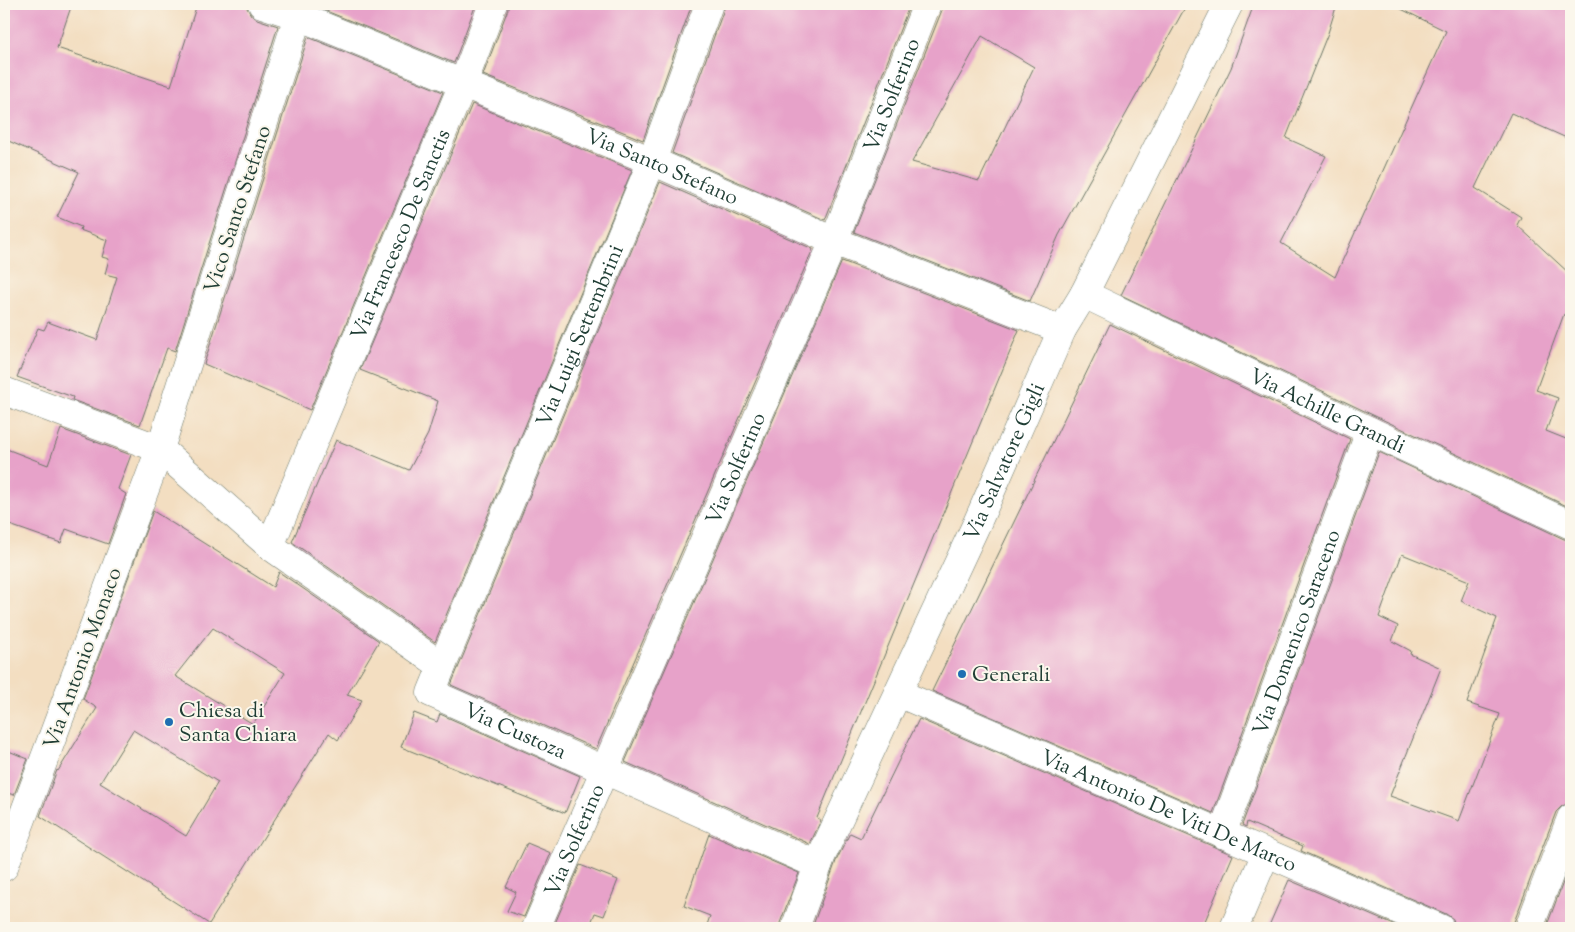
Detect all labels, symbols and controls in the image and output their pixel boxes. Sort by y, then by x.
street label: Via Solferino [857,34,929,157]
street label: Vico Santo Stefano [198,122,280,297]
street label: Via Santo Stefano [581,122,743,214]
street label: Via Francesco De Sanctis [345,125,460,345]
street label: Via Luigi Settembrini [530,241,633,432]
street label: Via Achille Grandi [1243,362,1410,462]
street label: Via Salvatore Gigli [957,379,1054,547]
street label: Via Solferino [700,408,775,530]
street label: Via Domenico Saraceno [1247,526,1349,740]
street label: Via Antonio Monaco [37,564,131,754]
place label: Generali [972,661,1050,691]
marker: Generali [956,668,968,680]
street label: Via Custoza [458,696,571,768]
place label: Chiesa di Santa Chiara [179,697,297,751]
marker: Chiesa di Santa Chiara [163,716,175,728]
street label: Via Antonio De Viti De Marco [1035,743,1301,881]
street label: Via Solferino [538,780,614,902]

